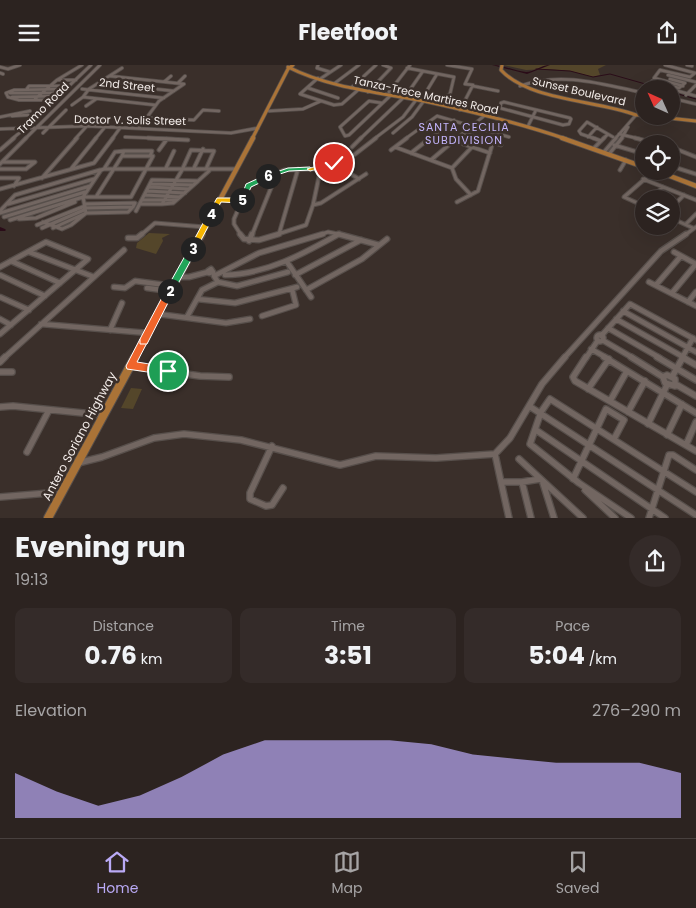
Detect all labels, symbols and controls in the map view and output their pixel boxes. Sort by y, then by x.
text: Fleetfoot [298,17,398,48]
icon: menu [15,19,43,47]
icon: share [653,19,681,47]
street label: Tanza-Trece Martires Road [352,72,500,118]
street label: Sunset Boulevard [531,72,627,110]
street label: 2nd Street [98,74,156,96]
street label: Tramo Road [14,79,72,137]
north arrow [635,80,680,125]
map controls [635,80,680,235]
street label: Doctor V. Solis Street [74,111,186,129]
district label: SANTA CECILIA SUBDIVISION [418,119,510,148]
button: locate [635,135,680,180]
pin [313,142,355,184]
icon: check [320,149,348,177]
pin: 6 [256,163,280,189]
text: 6 [264,166,273,186]
pin: 5 [230,187,254,213]
text: 5 [238,190,247,210]
button: layers [635,190,680,235]
pin: 4 [198,201,224,227]
text: 4 [207,204,216,224]
pin: 3 [180,237,206,261]
text: 3 [189,239,198,259]
pin: 2 [158,279,182,303]
text: 2 [167,281,175,301]
pin [147,350,189,392]
icon: arrive [154,357,182,385]
street label: Antero Soriano Highway [38,368,120,503]
text: Evening run [15,528,186,567]
button: share [629,535,681,587]
text: 19:13 [15,568,48,591]
text: Distance [93,616,154,636]
text: Time [331,616,365,636]
text: Pace [555,616,590,636]
text: 0.76 [84,638,137,673]
text: 3:51 [324,638,372,673]
text: 5:04 [528,638,585,673]
text: km [137,649,162,669]
text: /km [585,649,617,669]
text: Elevation [15,699,87,722]
text: 276–290 m [592,699,681,722]
tab: Home [97,848,138,899]
tab: Map [332,848,363,899]
tab: Saved [556,848,599,899]

